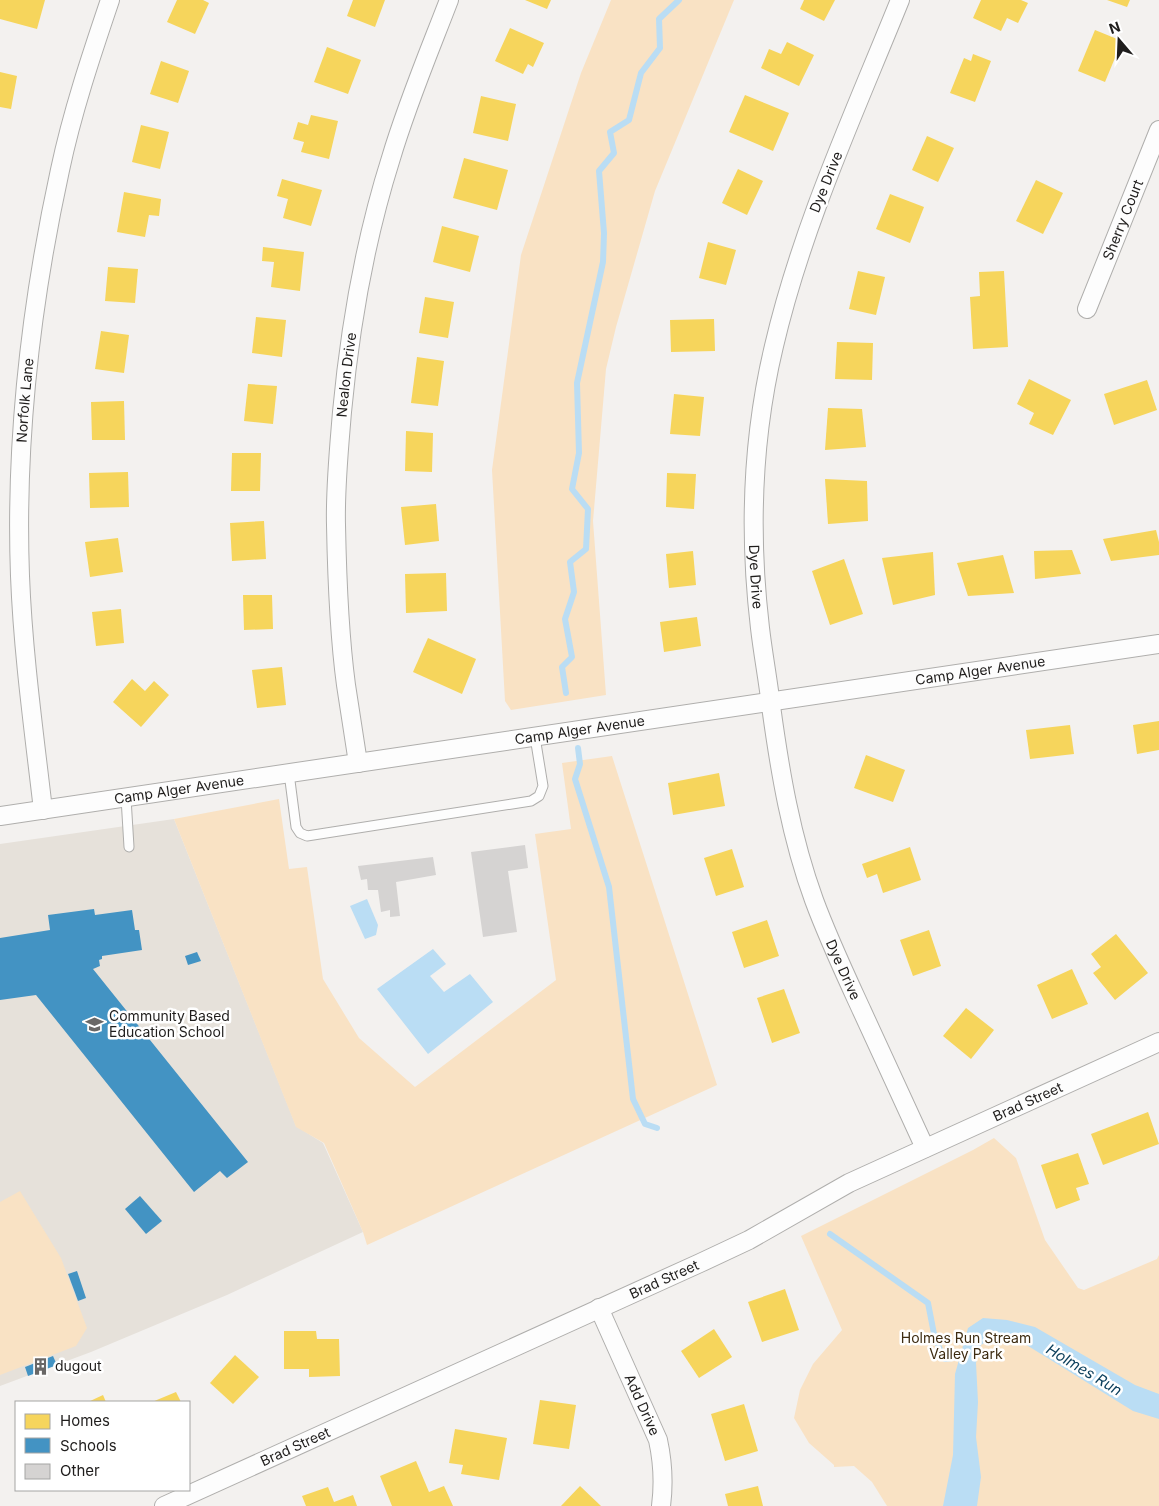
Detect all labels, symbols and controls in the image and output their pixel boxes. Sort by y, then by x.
north arrow [1094,15,1144,65]
text: N [1107,17,1122,37]
street label: Dye Drive [806,149,846,215]
street label: Sherry Court [1099,177,1146,262]
street label: Nealon Drive [333,331,359,418]
street label: Norfolk Lane [13,357,37,443]
street label: Dye Drive [746,544,767,610]
street label: Camp Alger Avenue [914,652,1046,688]
street label: Camp Alger Avenue [513,711,646,748]
street label: Camp Alger Avenue [113,771,245,807]
street label: Dye Drive [823,937,865,1002]
place label: Community Based Education School [109,1007,230,1040]
school or university icon: Community Based Education School [85,1014,105,1034]
street label: Brad Street [990,1078,1065,1124]
street label: Brad Street [626,1256,702,1302]
park label: Holmes Run Stream Valley Park [901,1329,1031,1362]
water label: Holmes Run [1043,1340,1126,1400]
building icon: dugout [31,1356,51,1376]
place label: dugout [55,1357,102,1374]
street label: Add Drive [622,1371,664,1438]
legend [15,1401,190,1491]
text: Homes [60,1411,110,1430]
street label: Brad Street [258,1423,333,1469]
text: Schools [60,1436,117,1455]
text: Other [60,1461,100,1480]

